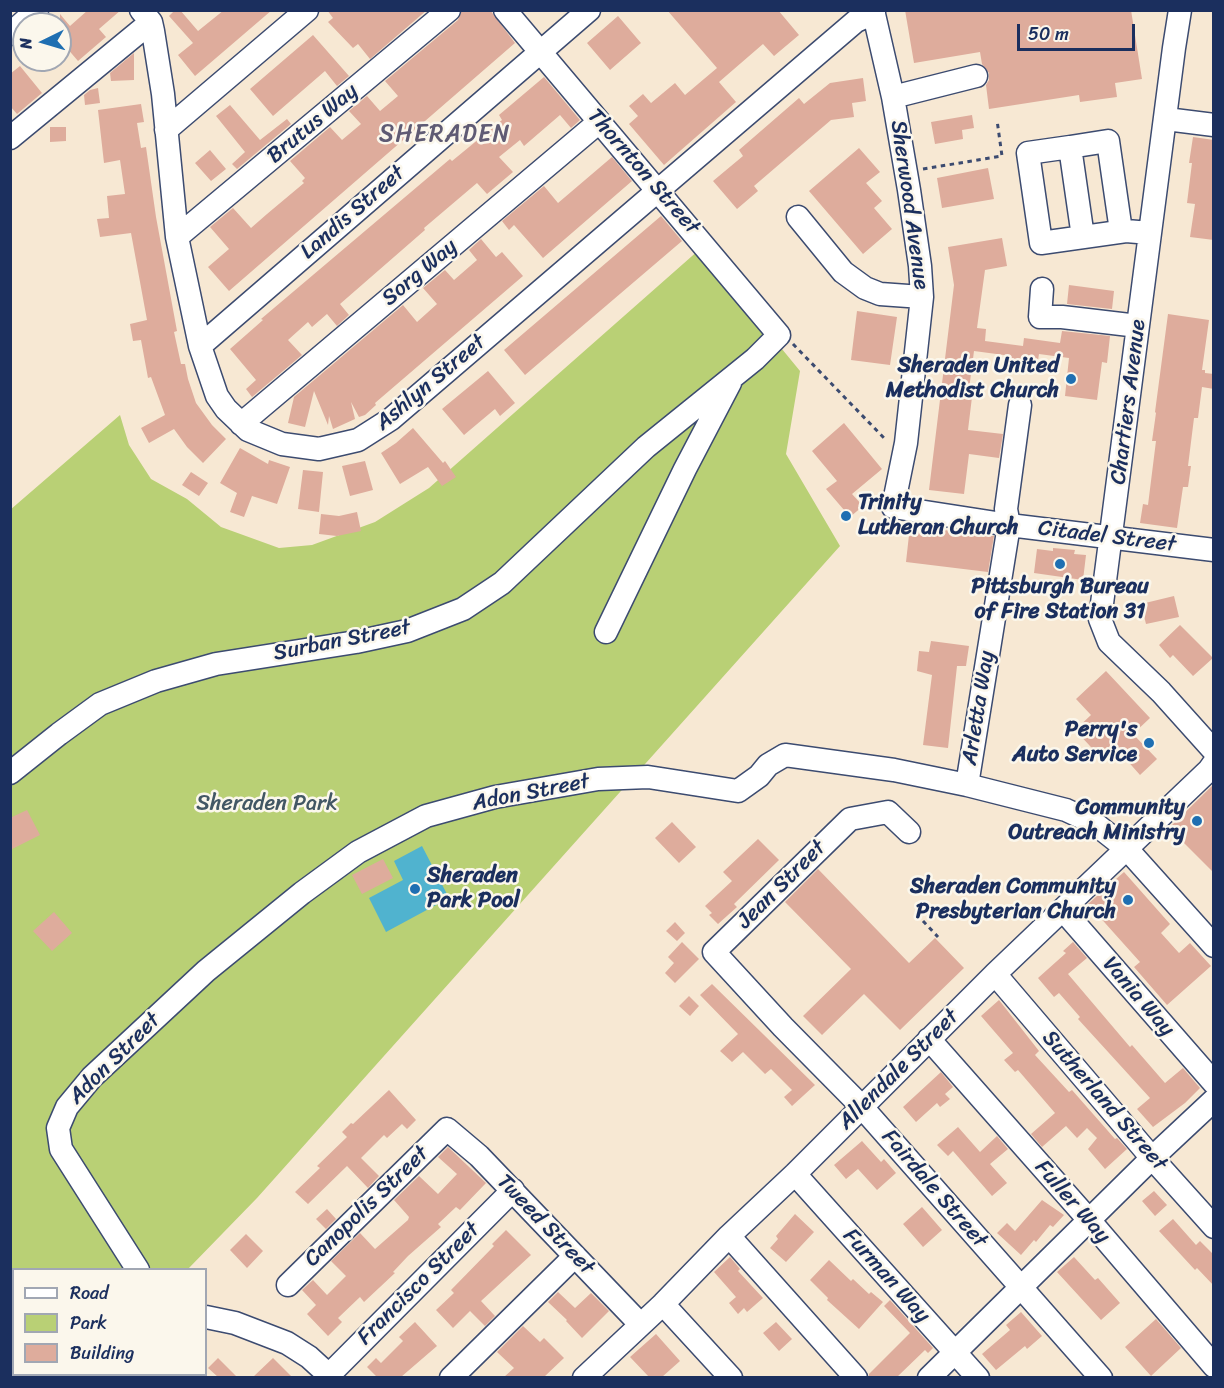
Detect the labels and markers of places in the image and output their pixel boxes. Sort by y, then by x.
place label: Sheraden United Methodist Church [886,353,1059,404]
marker: Sheraden United Methodist Church [1064,372,1078,386]
place label: Trinity Lutheran Church [858,490,1019,542]
marker: Trinity Lutheran Church [839,509,853,523]
marker: Pittsburgh Bureau of Fire Station 31 [1053,557,1067,571]
place label: Pittsburgh Bureau of Fire Station 31 [971,574,1149,626]
place label: Perry's Auto Service [1012,717,1137,768]
marker: Perry's Auto Service [1142,736,1156,750]
place label: Community Outreach Ministry [1008,795,1185,846]
marker: Community Outreach Ministry [1190,814,1204,828]
place label: Sheraden Park Pool [427,863,520,914]
place label: Sheraden Community Presbyterian Church [910,874,1116,926]
marker: Sheraden Park Pool [408,882,422,896]
marker: Sheraden Community Presbyterian Church [1121,893,1135,907]

